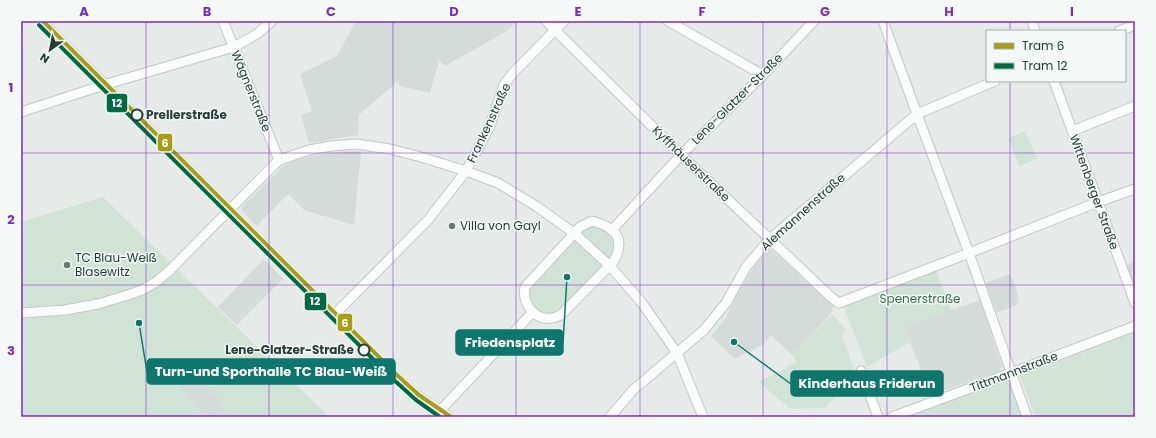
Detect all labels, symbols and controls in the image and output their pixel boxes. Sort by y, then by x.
text: A [79,2,89,21]
text: B [203,2,212,21]
text: C [326,2,336,21]
text: D [449,2,459,21]
text: E [574,2,582,21]
text: F [698,2,706,21]
text: G [820,2,830,21]
text: H [944,2,954,21]
text: I [1070,2,1074,21]
north arrow [30,30,70,70]
legend [986,30,1126,82]
text: Tram 6 [1022,37,1064,54]
street label: Wägnerstraße [227,48,276,134]
text: N [37,49,52,67]
street label: Lene-Glatzer-Straße [687,49,786,148]
text: Tram 12 [1022,57,1067,74]
text: 1 [9,78,13,97]
street label: Frankenstraße [463,80,515,166]
line badge: 12 [106,93,128,113]
text: 12 [112,95,122,111]
place label: Prellerstraße [146,106,228,123]
marker: Prellerstraße [130,108,144,122]
street label: Kyffhäuserstraße [649,122,734,205]
street label: Wittenberger Straße [1066,132,1123,252]
line badge: 6 [157,133,173,152]
text: 6 [161,135,169,151]
street label: Alemannenstraße [757,169,849,254]
text: 2 [7,210,15,229]
place label: Villa von Gayl [460,217,541,234]
marker: Villa von Gayl [447,221,457,231]
place label: TC Blau-Weiß Blasewitz [75,249,157,280]
marker: TC Blau-Weiß Blasewitz [62,260,72,270]
park label: Spenerstraße [879,290,961,307]
line badge: 12 [304,292,327,311]
text: 12 [310,293,320,309]
line badge: 6 [337,313,353,332]
text: 6 [341,315,349,331]
callout: Friedensplatz [456,330,563,355]
text: Friedensplatz [465,333,556,352]
text: 3 [7,341,15,360]
place label: Lene-Glatzer-Straße [225,341,355,358]
marker: Lene-Glatzer-Straße [357,343,371,357]
street label: Tittmannstraße [967,347,1060,396]
callout: Turn-und Sporthalle TC Blau-Weiß [147,359,395,384]
text: Turn-und Sporthalle TC Blau-Weiß [155,362,387,381]
callout: Kinderhaus Friderun [791,371,943,396]
text: Kinderhaus Friderun [799,374,936,393]

